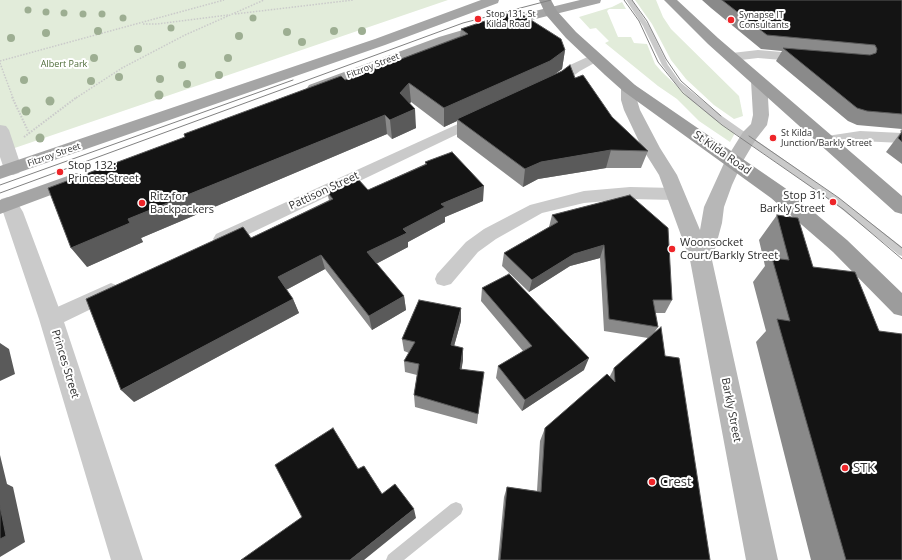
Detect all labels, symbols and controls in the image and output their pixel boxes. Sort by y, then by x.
place label: Stop 131: St Kilda Road [486,9,536,30]
place label: Synapse IT Consultants [739,10,789,31]
marker: Stop 131: St Kilda Road [473,14,483,24]
marker: Synapse IT Consultants [726,15,736,25]
street label: Fitzroy Street [345,51,401,81]
park label: Albert Park [41,59,87,69]
street label: St Kilda Road [691,128,753,178]
place label: St Kilda Junction/Barkly Street [781,128,872,149]
marker: St Kilda Junction/Barkly Street [768,133,778,143]
street label: Fitzroy Street [26,141,82,169]
place label: Stop 132: Princes Street [68,159,139,185]
marker: Stop 132: Princes Street [55,167,65,177]
street label: Pattison Street [287,169,361,213]
place label: Stop 31: Barkly Street [760,189,825,215]
place label: Ritz for Backpackers [150,190,214,216]
marker: Stop 31: Barkly Street [828,197,838,207]
marker: Ritz for Backpackers [137,198,147,208]
place label: Woonsocket Court/Barkly Street [680,236,778,262]
marker: Woonsocket Court/Barkly Street [667,244,677,254]
street label: Princes Street [48,328,82,400]
street label: Barkly Street [718,377,744,443]
place label: STK [853,460,875,476]
marker: STK [840,463,850,473]
place label: Crest [660,474,692,490]
marker: Crest [647,477,657,487]

